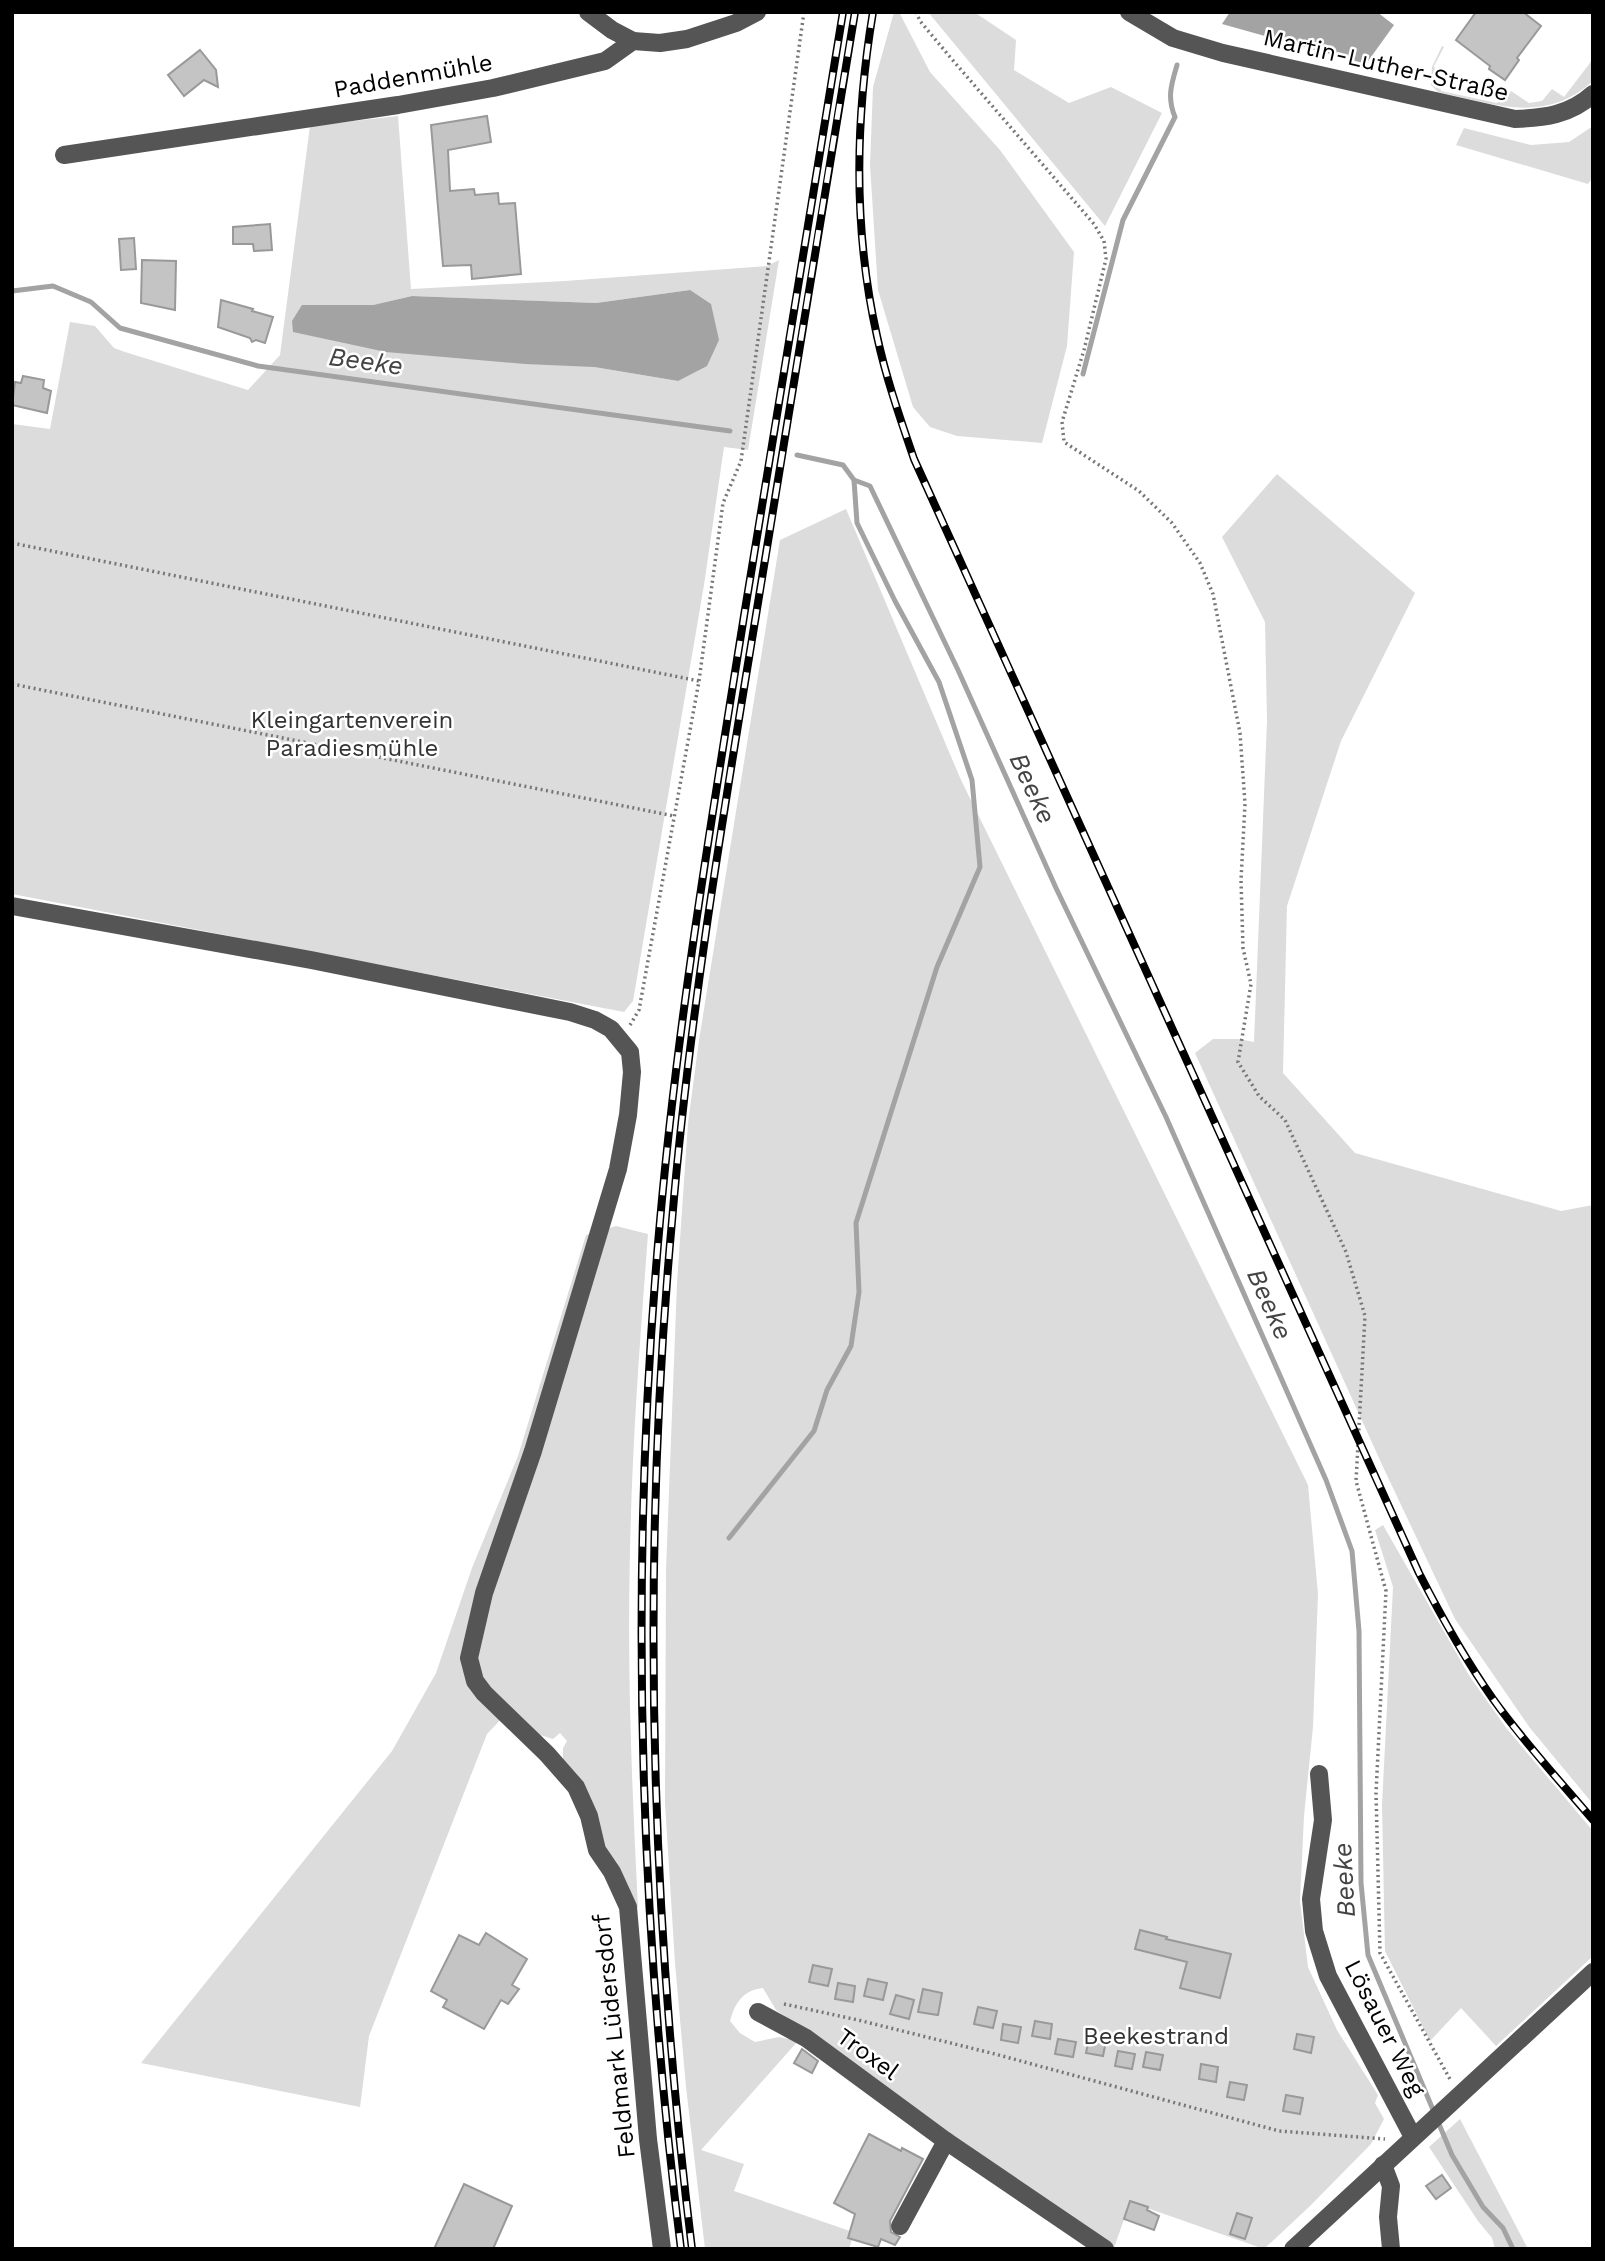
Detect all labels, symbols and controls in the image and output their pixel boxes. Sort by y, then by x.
street label: Martin-Luther-Straße [1261,23,1511,107]
street label: Paddenmühle [331,48,495,104]
water label: Beeke [327,341,405,381]
park label: Kleingartenverein Paradiesmühle [251,706,453,762]
water label: Beeke [1004,748,1062,828]
water label: Beeke [1241,1264,1299,1344]
water label: Beeke [1327,1842,1361,1918]
street label: Feldmark Lüdersdorf [587,1912,641,2160]
street label: Lösauer Weg [1339,1955,1431,2101]
street label: Troxel [832,2022,905,2086]
park label: Beekestrand [1083,2022,1229,2050]

